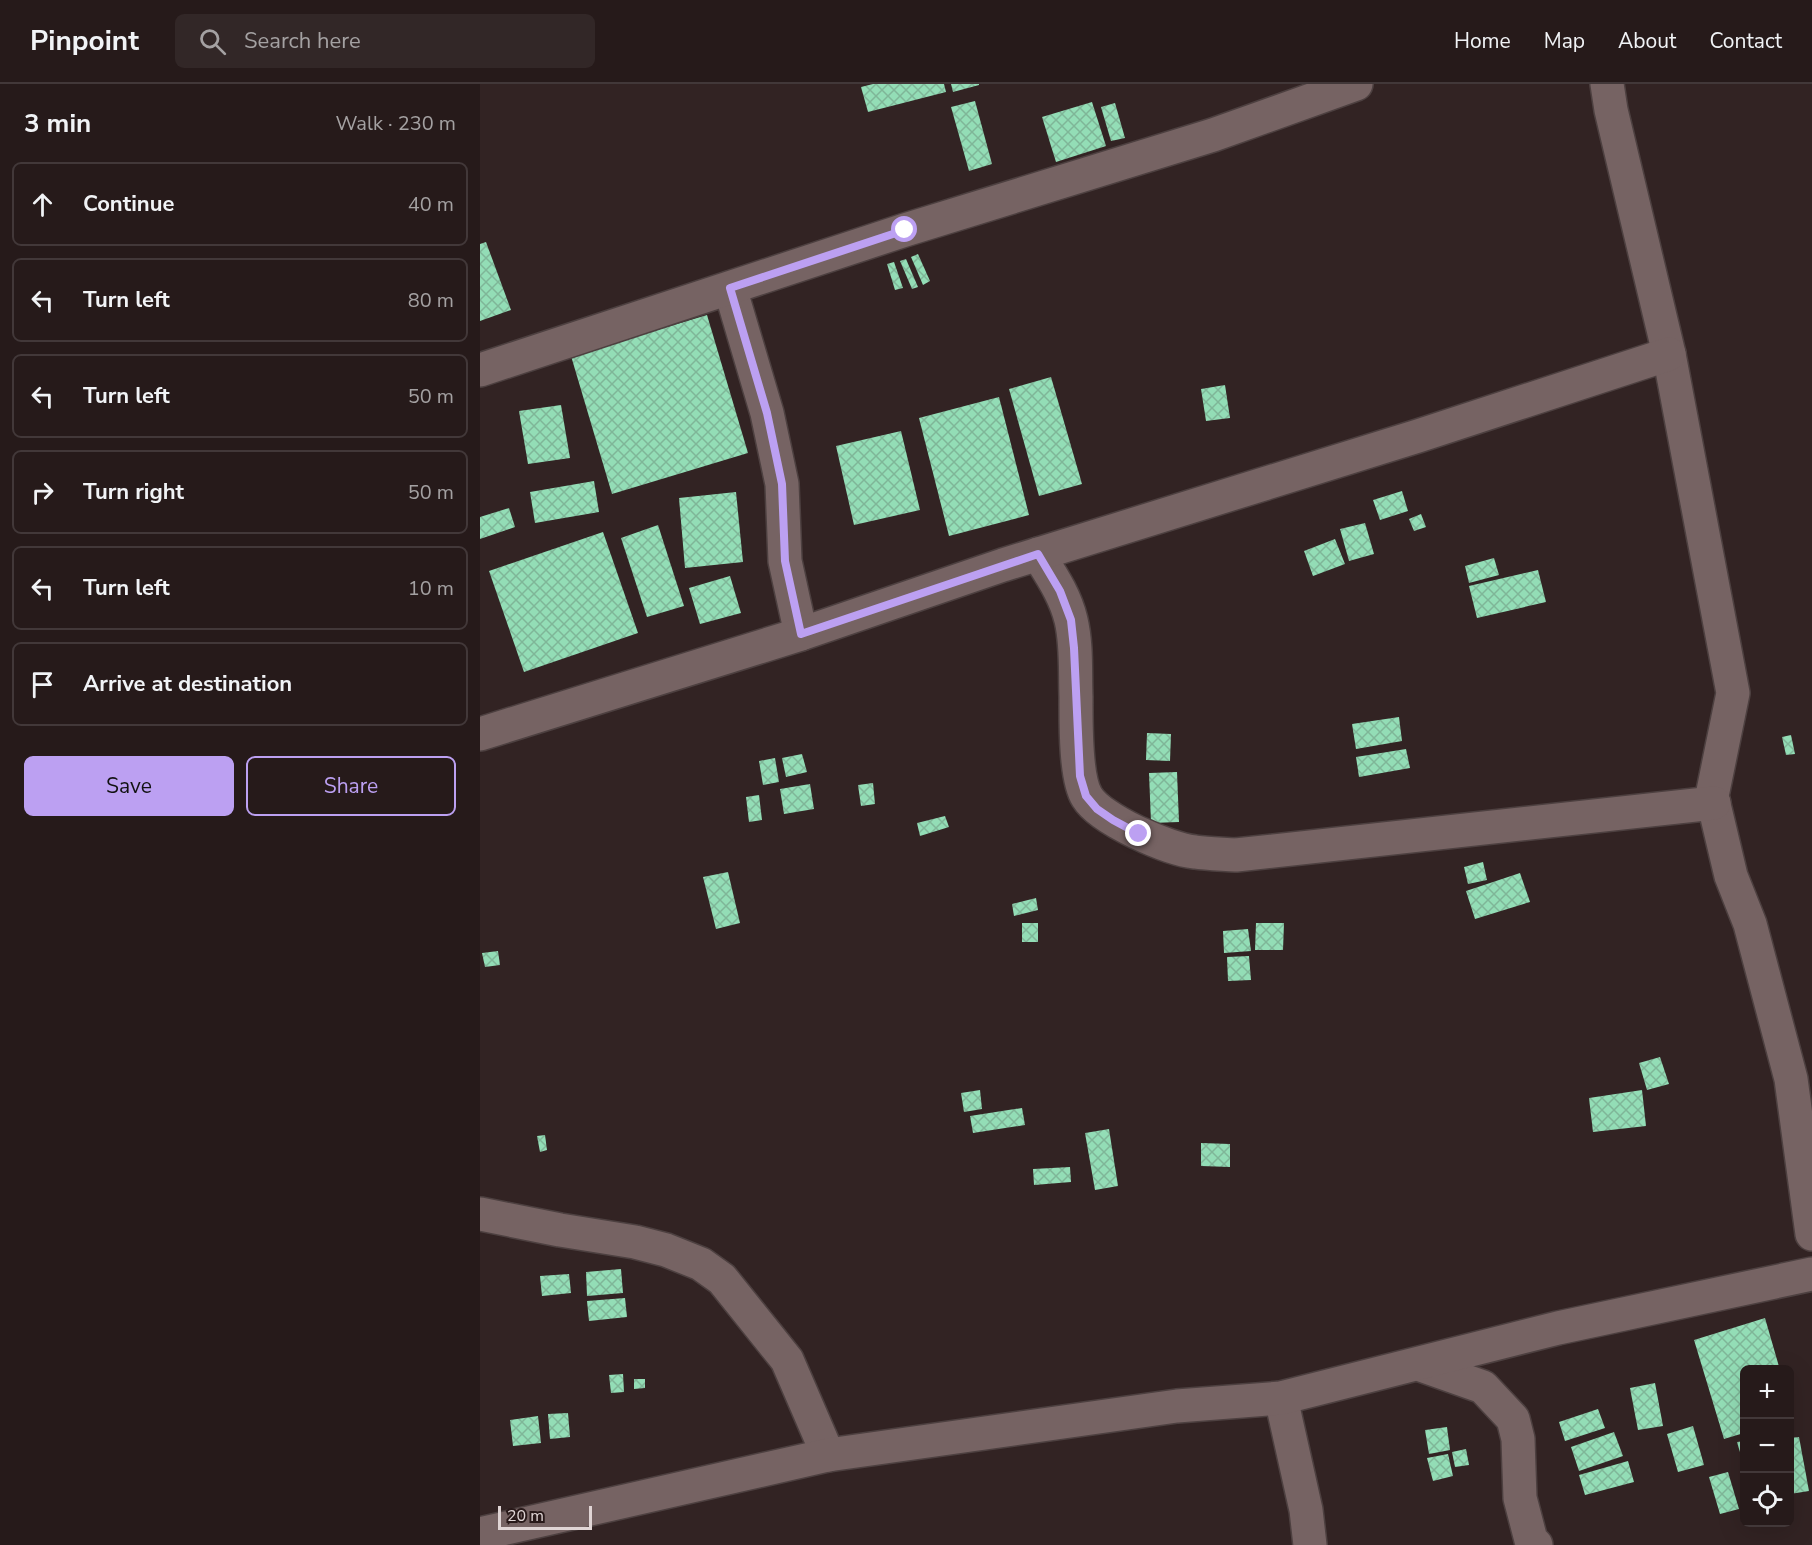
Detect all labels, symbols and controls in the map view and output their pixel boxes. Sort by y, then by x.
search box [175,14,595,68]
text: Pinpoint [30,22,139,60]
icon: search [196,25,229,58]
text: Search here [244,26,361,56]
text: Home [1454,27,1511,55]
text: Map [1544,27,1585,55]
text: About [1618,27,1676,55]
text: Contact [1709,27,1782,55]
text: 3 min [24,106,91,141]
text: Walk · 230 m [336,110,456,137]
icon: ahead [26,188,59,221]
text: Continue [83,189,174,219]
text: 40 m [408,191,454,218]
route start [891,216,917,242]
icon: left [26,284,59,317]
text: Turn left [83,285,170,315]
text: 80 m [408,287,454,314]
icon: left [26,380,59,413]
text: Turn left [83,381,170,411]
text: 50 m [408,383,454,410]
icon: right [26,476,59,509]
text: Turn right [83,477,184,507]
text: 50 m [408,479,454,506]
icon: left [26,572,59,605]
text: Turn left [83,573,170,603]
text: 10 m [408,575,454,602]
icon: arrive [26,668,59,701]
text: Arrive at destination [83,669,292,699]
button: Save [24,756,234,816]
button: Share [246,756,456,816]
route end [1125,820,1151,846]
map controls [1740,1365,1794,1527]
button: + [1740,1365,1794,1419]
button: − [1740,1419,1794,1473]
button: locate [1740,1473,1794,1527]
scale bar [498,1503,592,1530]
text: 20 m [507,1505,544,1527]

